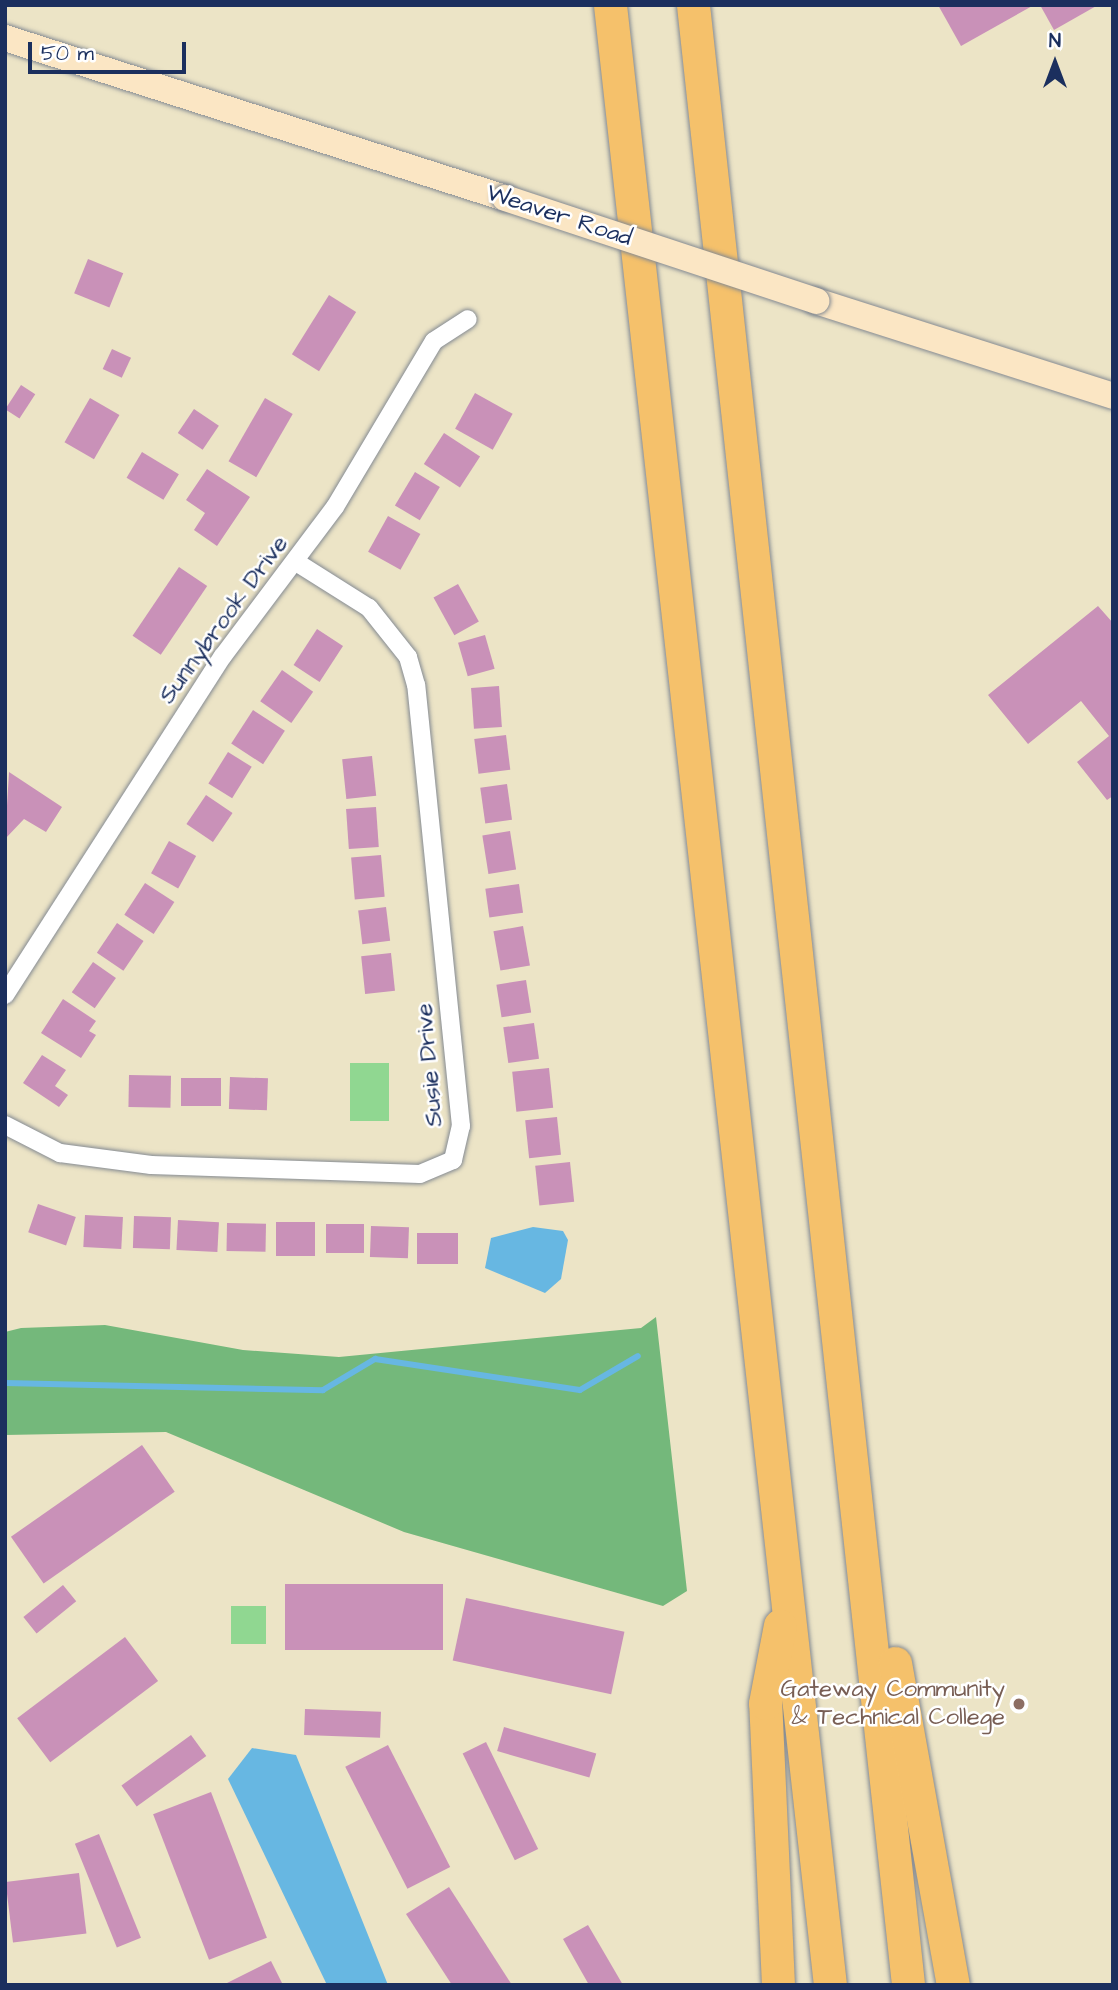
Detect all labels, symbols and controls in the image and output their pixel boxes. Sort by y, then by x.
scale bar [32,28,189,72]
north arrow [1020,28,1090,98]
text: N [1049,28,1061,55]
text: 50 m [41,39,94,68]
street label: Weaver Road [483,179,635,253]
street label: Sunnybrook Drive [153,530,295,710]
street label: Susie Drive [410,1002,450,1128]
place label: Gateway Community & Technical College [781,1676,1005,1732]
marker: Gateway Community & Technical College [1011,1696,1027,1712]

